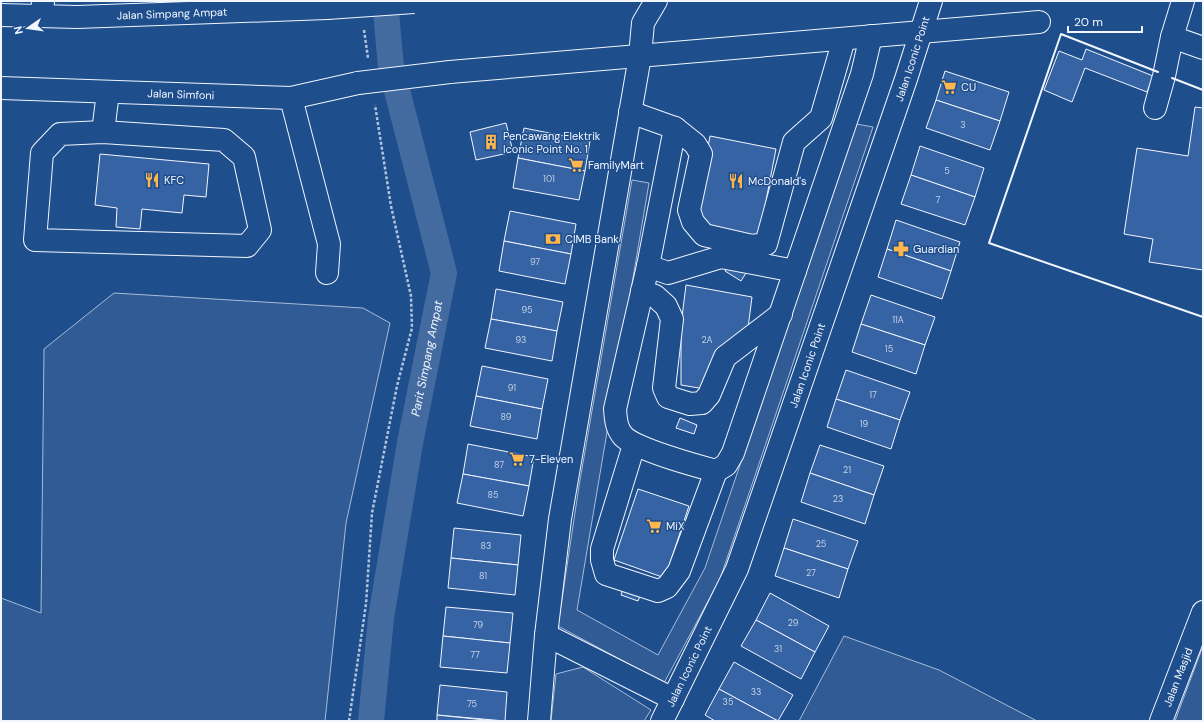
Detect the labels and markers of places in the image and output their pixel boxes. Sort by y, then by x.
supermarket icon: CU [940,78,958,96]
place label: CU [961,80,976,94]
place label: Pencawang Elektrik Iconic Point No. 1 [503,129,601,156]
building icon: Pencawang Elektrik Iconic Point No. 1 [482,133,500,151]
supermarket icon: FamilyMart [567,156,585,174]
place label: FamilyMart [588,158,644,172]
restaurant icon: KFC [143,171,161,189]
restaurant icon: McDonald's [727,172,745,190]
place label: KFC [164,173,184,187]
place label: McDonald's [748,174,807,188]
bank icon: CIMB Bank [544,230,562,248]
place label: CIMB Bank [565,232,619,246]
pharmacy icon: Guardian [892,240,910,258]
place label: Guardian [913,242,959,256]
supermarket icon: 7-Eleven [508,450,526,468]
place label: 7-Eleven [529,452,573,466]
supermarket icon: MiX [645,517,663,535]
place label: MiX [666,519,685,533]

